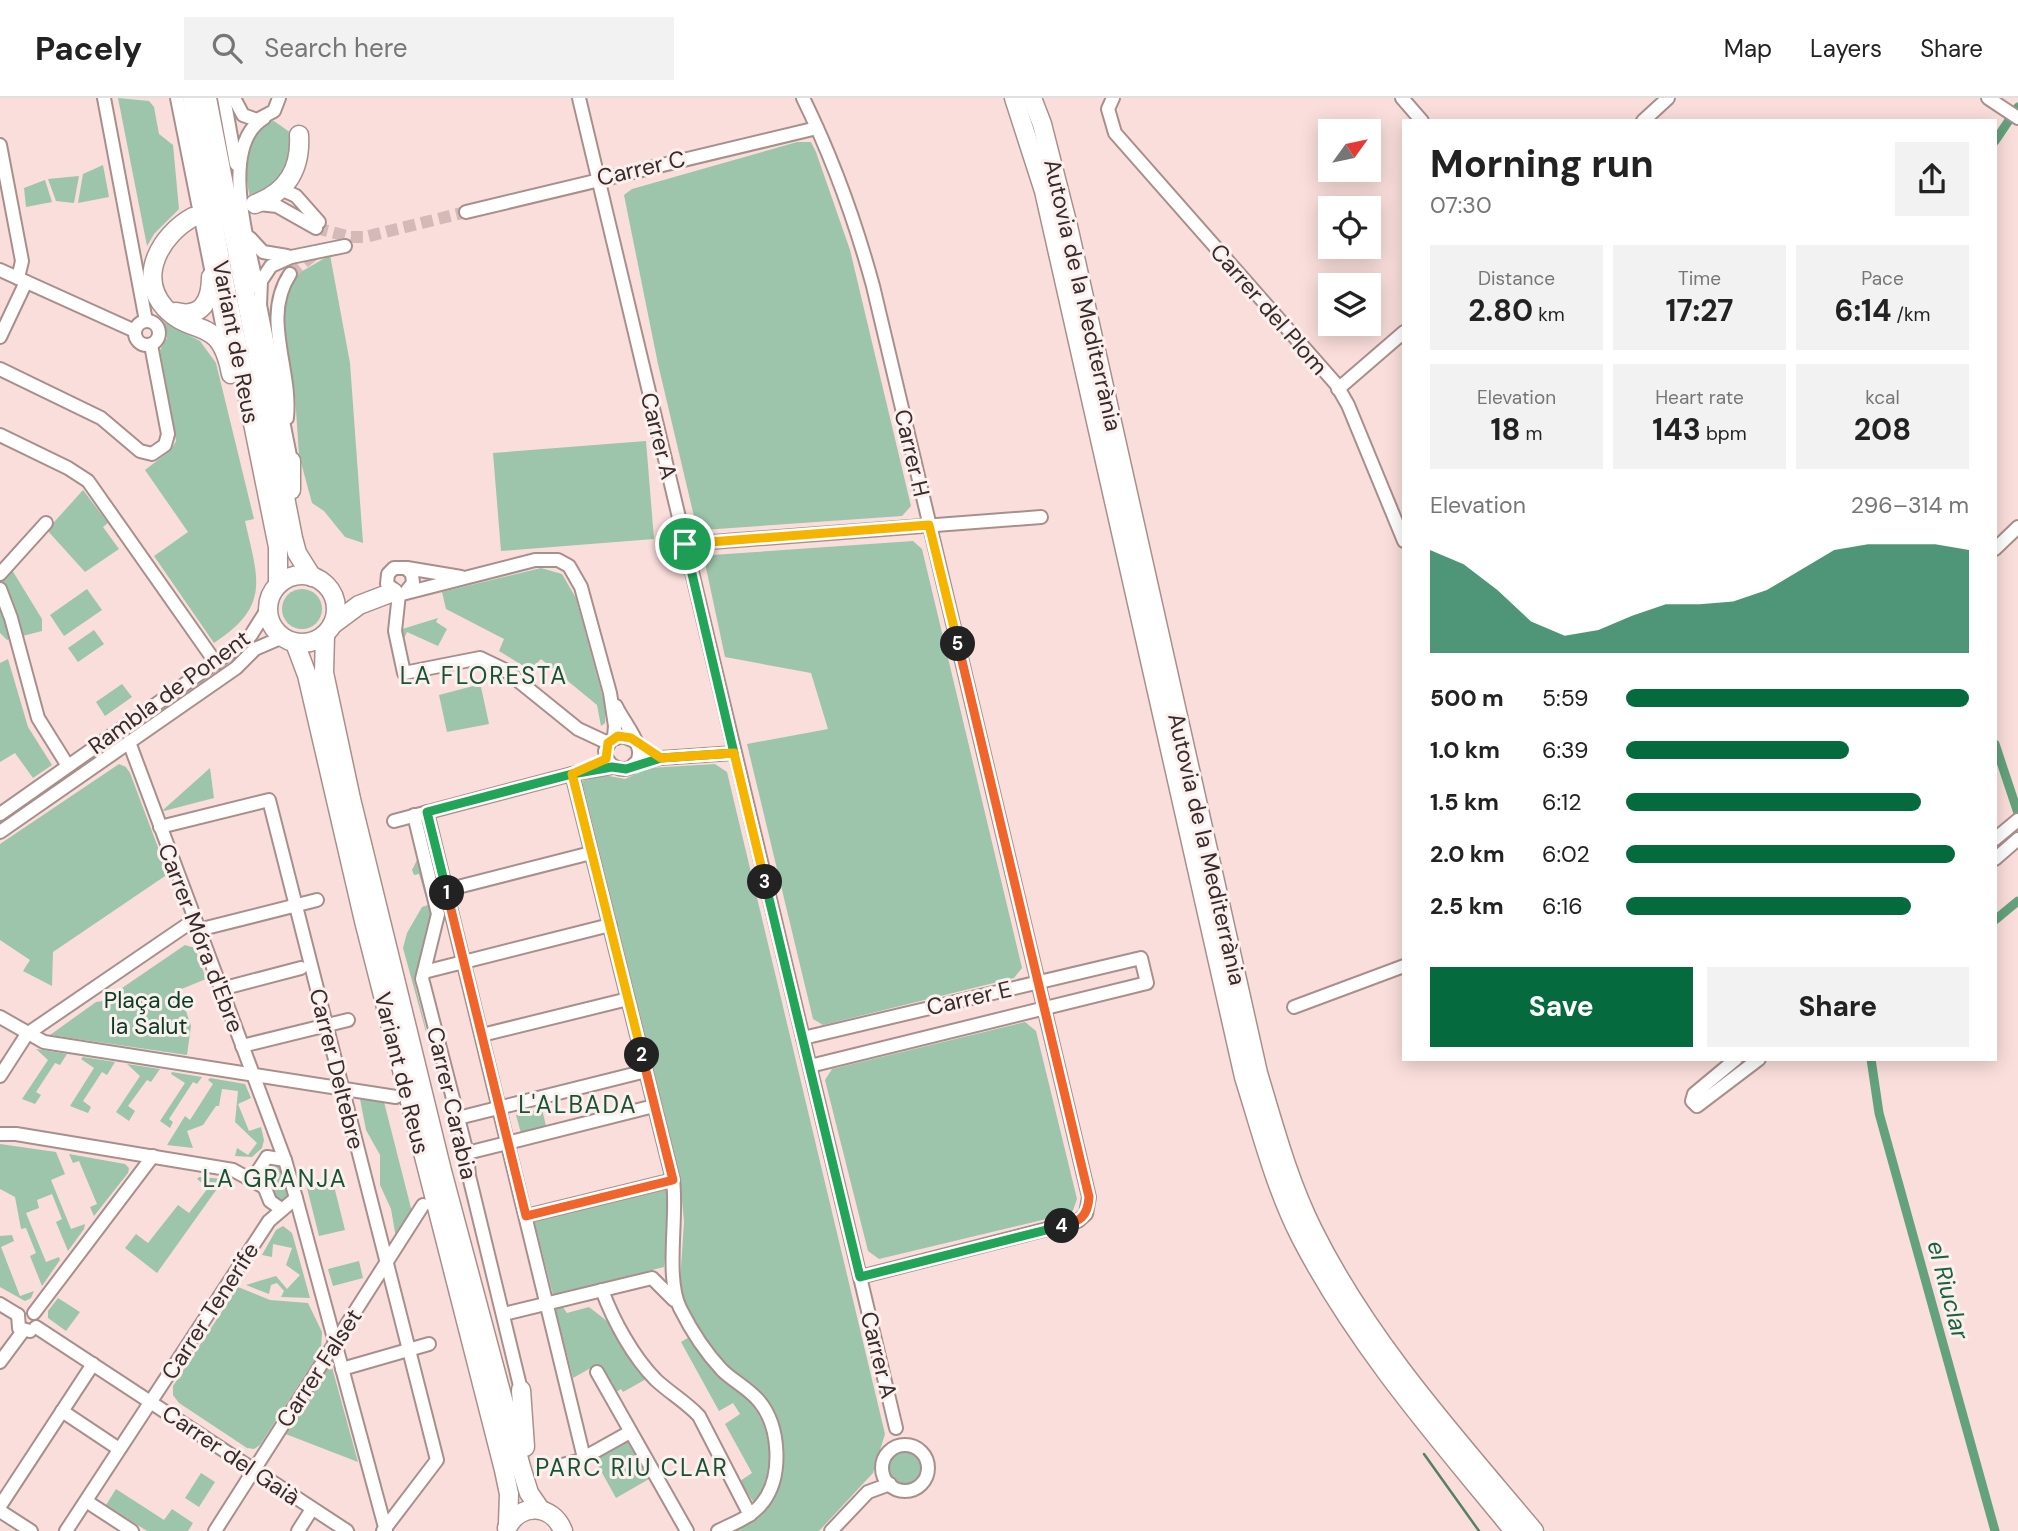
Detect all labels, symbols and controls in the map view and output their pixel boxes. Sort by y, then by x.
search box [184,17,674,80]
text: Pacely [35,27,142,70]
icon: search [208,29,246,67]
text: Search here [264,31,408,65]
text: Map [1724,33,1772,64]
text: Layers [1810,33,1882,64]
text: Share [1920,33,1983,64]
north arrow [1318,119,1381,182]
map controls [1318,119,1381,336]
text: Morning run [1430,139,1654,189]
button: share [1895,142,1969,216]
street label: Carrer C [594,143,688,193]
street label: Autovia de la Mediterrània [1037,156,1129,434]
text: 07:30 [1430,190,1492,220]
button: locate [1318,196,1381,259]
street label: Carrer del Plom [1204,237,1334,381]
street label: Variant de Reus [205,258,267,426]
text: Distance [1478,266,1555,291]
text: Time [1678,266,1721,291]
text: Pace [1861,266,1904,291]
button: layers [1318,273,1381,336]
text: 2.80 [1468,291,1533,330]
text: 17:27 [1666,291,1733,330]
text: 6:14 [1834,291,1892,330]
text: km [1533,302,1565,327]
text: /km [1892,302,1931,327]
text: Elevation [1477,385,1556,410]
text: Heart rate [1655,385,1744,410]
text: kcal [1865,385,1900,410]
street label: Carrer A [634,389,684,483]
street label: Carrer H [887,406,937,500]
text: 18 [1491,410,1520,449]
text: 143 [1652,410,1701,449]
text: 208 [1854,410,1911,449]
text: m [1520,421,1542,446]
text: bpm [1701,421,1747,446]
text: Elevation [1430,490,1526,520]
text: 296–314 m [1851,490,1969,520]
pin [655,514,715,574]
icon: arrive [666,525,704,563]
street label: Rambla de Ponent [82,623,256,761]
pin: 5 [940,626,976,662]
text: 5 [952,631,963,656]
district label: LA FLORESTA [400,660,568,691]
text: 500 m [1430,683,1504,713]
text: 5:59 [1542,683,1588,713]
street label: Autovia de la Mediterrània [1161,710,1253,988]
text: 1.0 km [1430,735,1500,765]
text: 6:39 [1542,735,1588,765]
text: 1.5 km [1430,787,1499,817]
text: 6:12 [1542,787,1582,817]
street label: Carrer Móra d'Ebre [151,839,251,1037]
text: 2.0 km [1430,839,1505,869]
text: 6:02 [1542,839,1590,869]
pin: 3 [748,864,782,900]
text: 3 [759,869,770,894]
pin: 1 [430,876,464,910]
text: 1 [443,880,450,905]
text: 2.5 km [1430,891,1504,921]
text: 6:16 [1542,891,1583,921]
button: Save [1430,967,1693,1047]
button: Share [1707,967,1969,1047]
street label: Carrer E [924,974,1014,1022]
park label: Plaça de la Salut [104,985,194,1041]
street label: Carrer Deltebre [303,986,371,1152]
street label: Variant de Reus [367,989,437,1157]
street label: Carrer Carabia [420,1024,484,1182]
pin: 2 [624,1038,660,1072]
text: 2 [636,1042,647,1067]
district label: L'ALBADA [518,1089,638,1120]
district label: LA GRANJA [202,1163,348,1194]
pin: 4 [1044,1208,1080,1244]
text: 4 [1055,1213,1068,1238]
street label: Carrer Tenerife [154,1237,266,1385]
water label: el Riuclar [1920,1237,1977,1344]
street label: Carrer Falset [269,1303,369,1433]
street label: Carrer A [854,1308,904,1402]
street label: Carrer del Gaià [156,1398,306,1512]
district label: PARC RIU CLAR [535,1452,729,1483]

